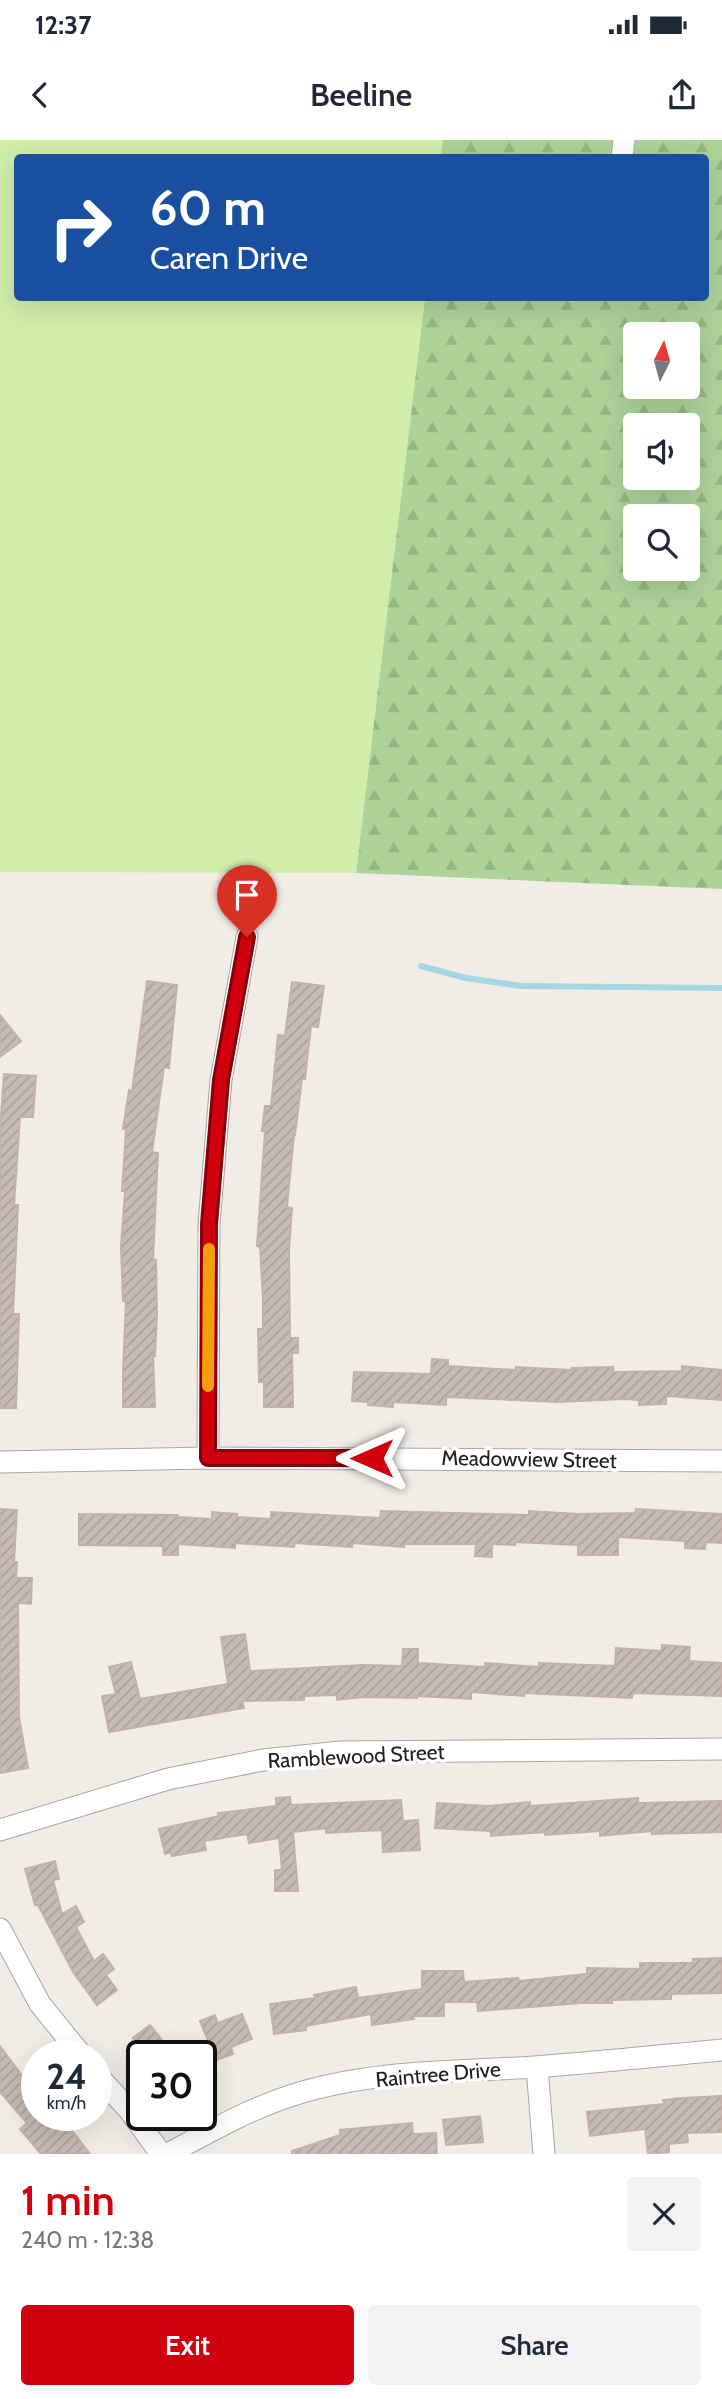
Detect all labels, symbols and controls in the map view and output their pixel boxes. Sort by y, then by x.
text: 12:37 [35,9,91,41]
text: Beeline [310,75,412,114]
icon: back [21,76,59,114]
icon: share [663,76,701,114]
text: 60 m [150,178,266,237]
icon: right [35,182,126,273]
text: Caren Drive [150,238,308,277]
north arrow [623,322,700,399]
map controls [623,322,700,581]
button: sound [623,413,700,490]
button: search [623,504,700,581]
pin [217,865,277,937]
icon: arrive [228,876,266,914]
position arrow [335,1421,409,1495]
street label: Meadowview Street [441,1445,617,1473]
street label: Ramblewood Street [267,1739,445,1773]
speed limit sign: 30 [126,2040,217,2131]
text: 24 [46,2055,87,2098]
street label: Raintree Drive [374,2056,502,2092]
text: km/h [47,2092,86,2114]
text: 1 min [21,2174,115,2226]
button: close [627,2177,701,2251]
text: 240 m · 12:38 [21,2226,154,2254]
button: Exit [21,2305,354,2385]
button: Share [368,2305,701,2385]

